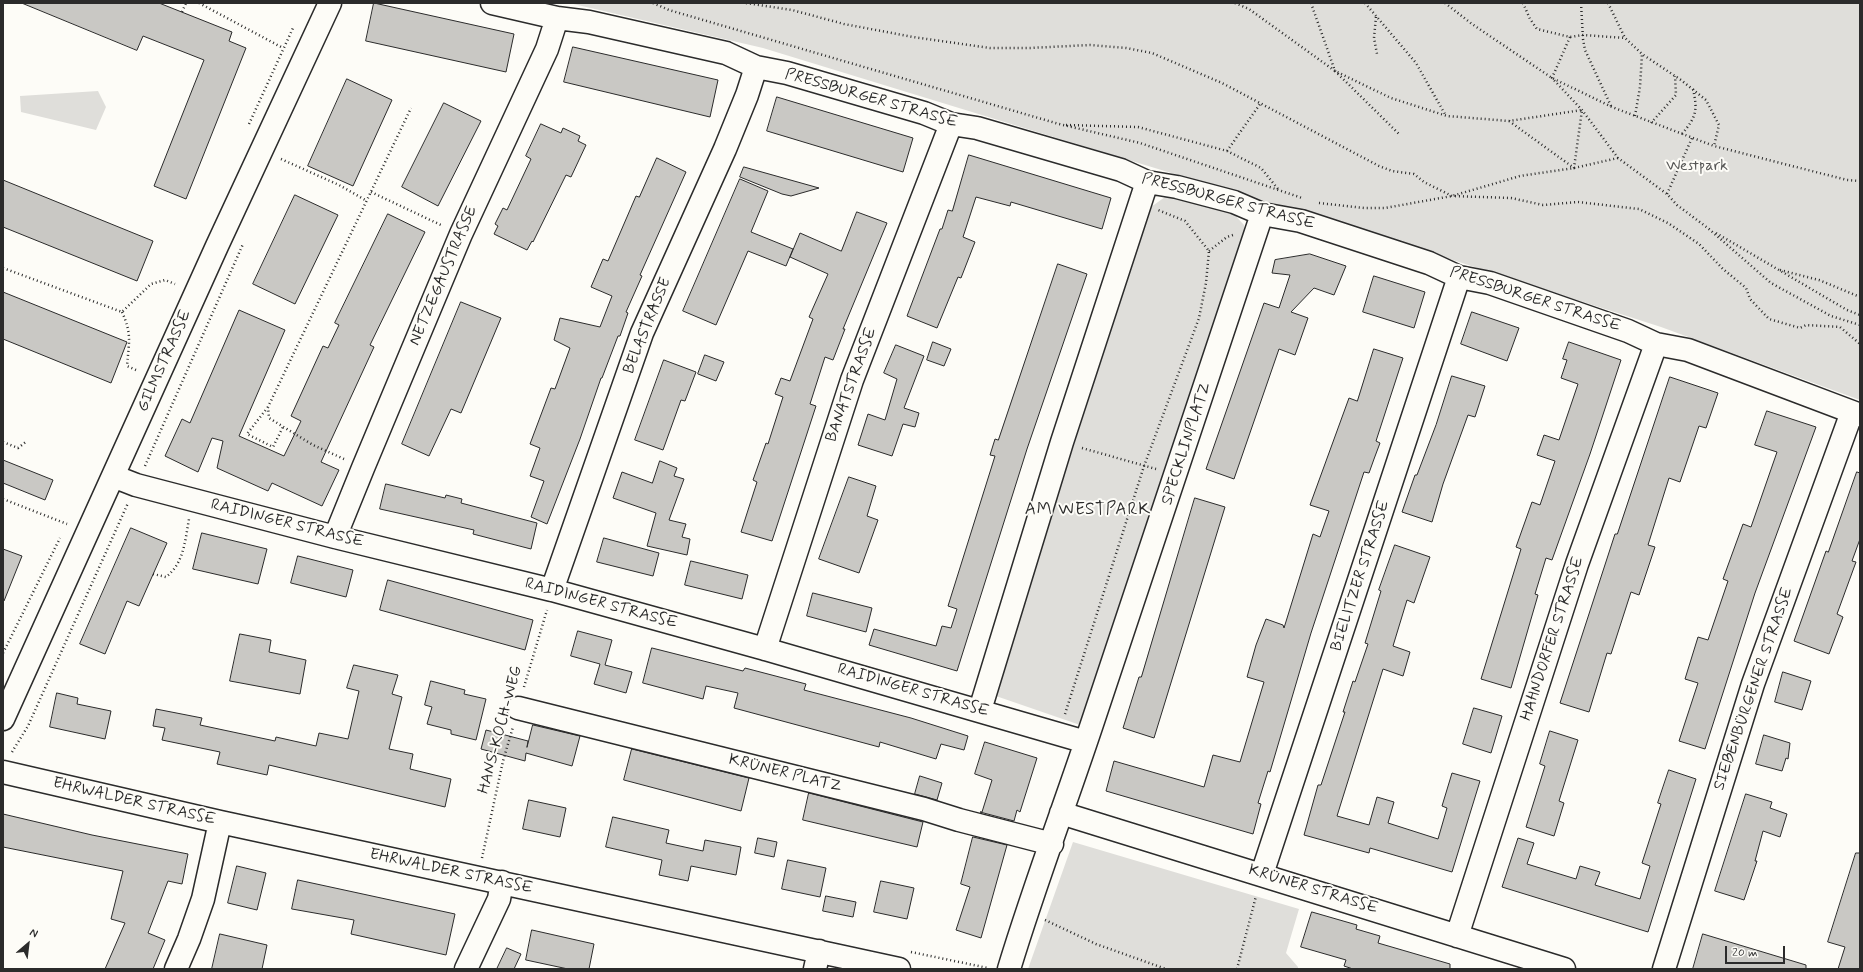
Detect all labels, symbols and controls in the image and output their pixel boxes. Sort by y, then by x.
street label: PRESSBURGER STRASSE [783,65,959,133]
park label: Westpark [1666,157,1728,177]
street label: PRESSBURGER STRASSE [1139,170,1317,234]
street label: NETZEGAUSTRASSE [406,203,482,349]
street label: PRESSBURGER STRASSE [1447,263,1623,337]
street label: BELASTRASSE [620,275,676,377]
street label: GILMSTRASSE [134,307,196,415]
street label: BANATSTRASSE [822,325,882,445]
street label: SPECKLINPLATZ [1158,380,1216,508]
street label: RAIDINGER STRASSE [209,496,365,552]
street label: BIELITZER STRASSE [1328,498,1394,654]
district label: AM WESTPARK [1025,500,1151,520]
street label: HAHNDORFER STRASSE [1517,554,1589,724]
street label: RAIDINGER STRASSE [523,574,679,634]
street label: SIEBENBÜRGENER STRASSE [1710,585,1798,793]
street label: RAIDINGER STRASSE [835,660,991,722]
street label: HANS-KOCH-WEG [475,664,527,796]
street label: KRÜNER PLATZ [727,751,843,797]
street label: EHRWALDER STRASSE [51,774,217,830]
street label: EHRWALDER STRASSE [368,845,534,899]
street label: KRÜNER STRASSE [1246,861,1380,919]
north arrow [8,924,48,964]
text: N [27,926,40,941]
scale bar [1727,938,1787,964]
text: 20 m [1732,945,1758,961]

